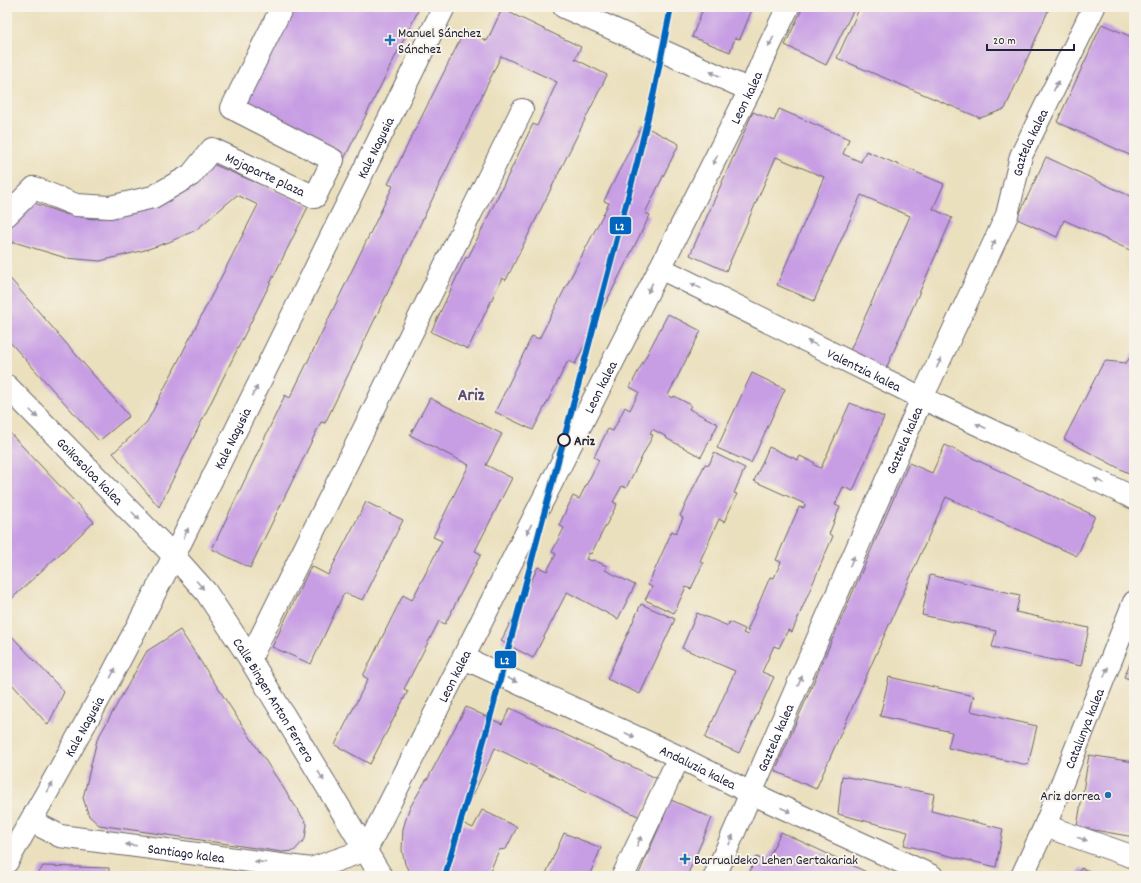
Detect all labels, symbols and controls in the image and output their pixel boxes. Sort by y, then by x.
place label: Manuel Sánchez Sánchez [398,24,482,60]
scale bar [987,26,1074,52]
text: 20 m [993,33,1016,50]
marker: Manuel Sánchez Sánchez [385,35,395,45]
one-way arrow [768,36,774,48]
street label: Leon kalea [726,68,769,128]
one-way arrow [709,71,720,77]
one-way arrow [1053,80,1059,91]
street label: Gaztela kalea [1009,106,1055,178]
street label: Kale Nagusia [353,114,401,183]
street label: Mojaparte plaza [221,149,308,203]
one-way arrow [712,154,718,165]
line badge: L2 [609,216,632,235]
text: L2 [615,220,625,236]
one-way arrow [990,239,996,250]
one-way arrow [647,282,653,294]
one-way arrow [690,283,701,289]
one-way arrow [806,340,818,346]
street label: Valentzia kalea [823,344,904,398]
one-way arrow [936,357,942,368]
street label: Leon kalea [580,358,624,417]
district label: Ariz [458,384,484,409]
one-way arrow [252,385,258,397]
street label: Kale Nagusia [210,404,258,473]
street label: Gaztela kalea [882,404,929,478]
one-way arrow [30,409,39,419]
one-way arrow [975,423,987,429]
place label: Ariz [574,432,595,452]
marker: Ariz [557,433,571,447]
street label: Goikosoloa kalea [51,434,127,511]
one-way arrow [1093,478,1104,484]
one-way arrow [131,511,141,521]
one-way arrow [526,523,532,535]
one-way arrow [182,527,189,538]
one-way arrow [849,556,855,567]
one-way arrow [195,580,204,590]
street label: Calle Bingen Anton Ferrero [227,634,318,767]
street label: Leon kalea [434,647,478,706]
line badge: L2 [494,650,517,669]
text: L2 [500,654,510,670]
one-way arrow [1104,665,1110,677]
one-way arrow [109,667,116,679]
one-way arrow [797,675,803,686]
one-way arrow [506,677,517,683]
street label: Catalunya kalea [1061,686,1111,772]
street label: Kale Nagusia [61,693,111,761]
street label: Gaztela kalea [753,701,800,775]
one-way arrow [624,732,635,738]
street label: Andaluzia kalea [656,741,739,796]
one-way arrow [317,770,324,782]
one-way arrow [47,781,54,793]
place label: Ariz dorrea [1040,787,1100,807]
marker: Ariz dorrea [1103,790,1113,800]
one-way arrow [780,806,792,813]
one-way arrow [637,834,643,846]
one-way arrow [728,834,734,846]
one-way arrow [1076,836,1088,842]
street label: Santiago kalea [146,840,226,870]
one-way arrow [125,842,137,848]
place label: Barrualdeko Lehen Gertakariak [694,851,858,871]
marker: Barrualdeko Lehen Gertakariak [679,853,691,865]
one-way arrow [254,859,266,865]

